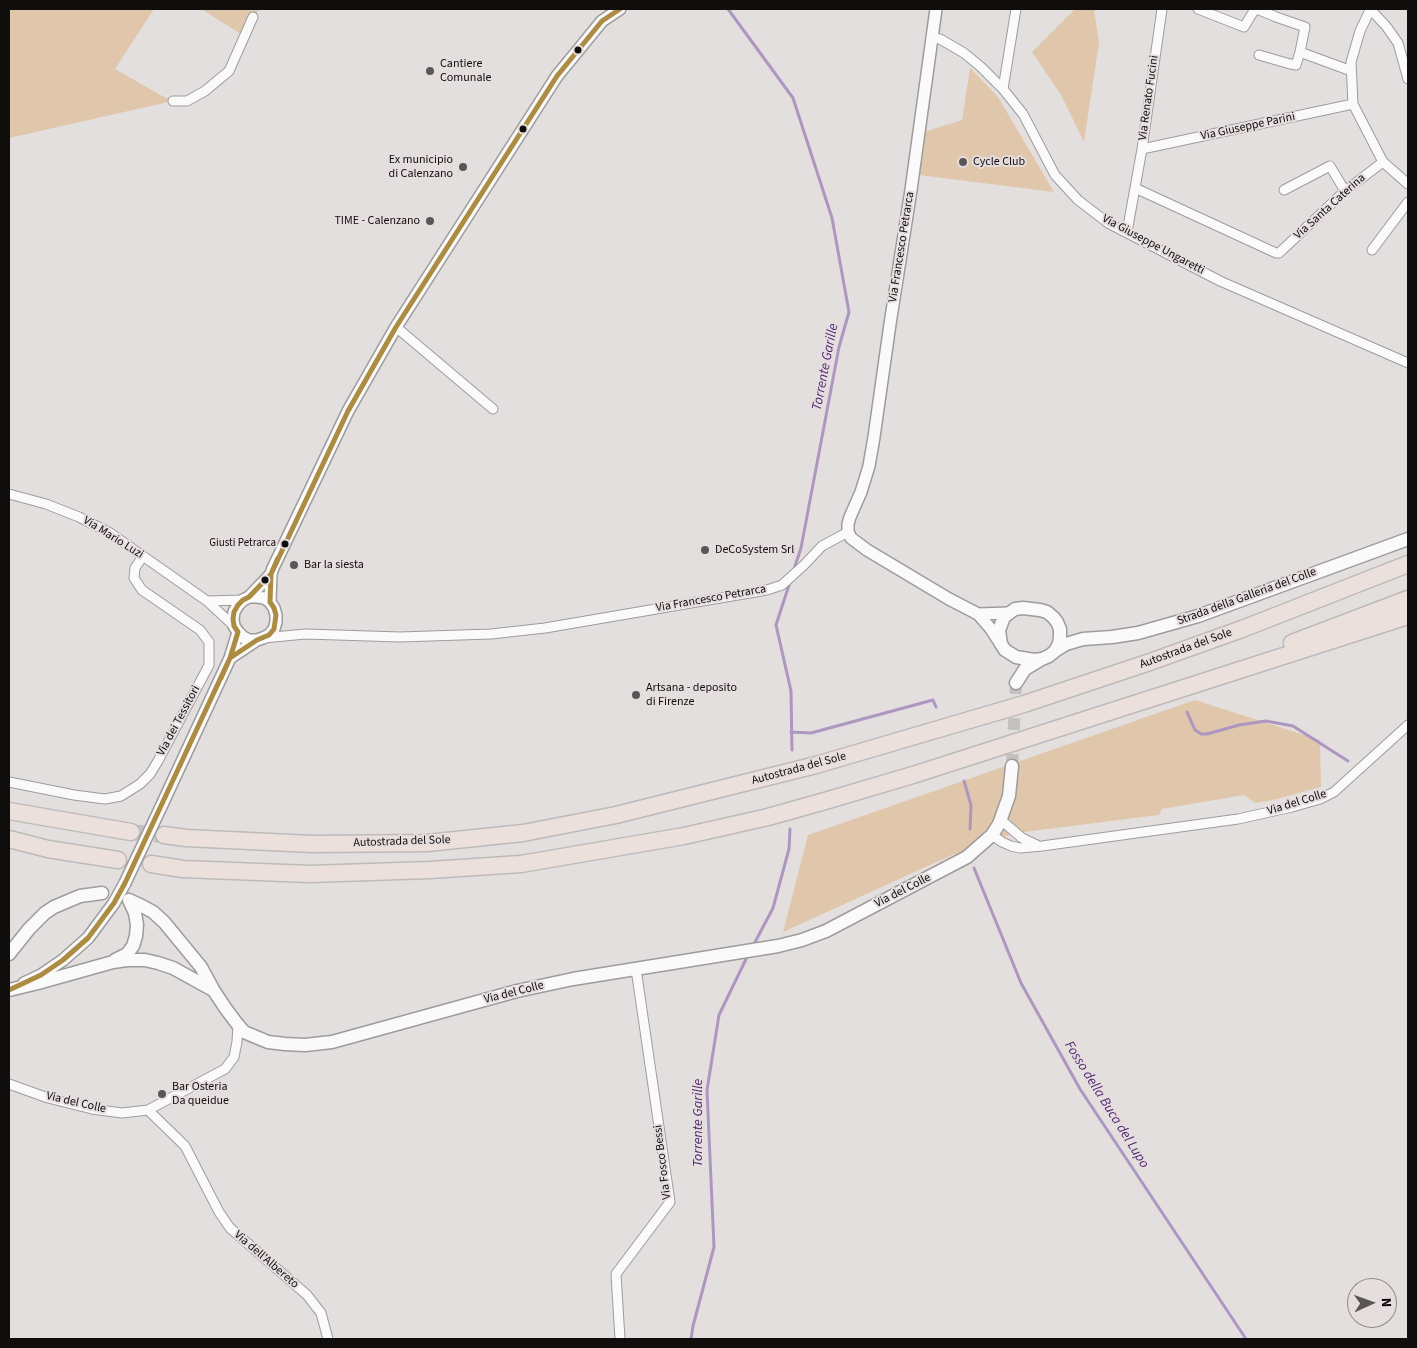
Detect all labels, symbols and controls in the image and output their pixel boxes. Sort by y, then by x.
unlabelled marker [573,45,583,55]
street label: Via Renato Fucini [1136,55,1162,141]
place label: Cantiere Comunale [440,57,491,85]
marker: Cantiere Comunale [424,65,436,77]
street label: Via Giuseppe Parini [1200,110,1296,144]
unlabelled marker [518,124,528,134]
place label: Ex municipio di Calenzano [389,153,453,181]
place label: Cycle Club [973,155,1025,169]
marker: Cycle Club [957,156,969,168]
marker: Ex municipio di Calenzano [457,161,469,173]
street label: Via Santa Caterina [1291,171,1369,243]
street label: Via Francesco Petrarca [886,191,918,303]
street label: Via Giuseppe Ungaretti [1099,212,1207,278]
place label: TIME - Calenzano [334,214,420,228]
marker: TIME - Calenzano [424,215,436,227]
water label: Torrente Garille [809,322,843,412]
street label: Via Mario Luzi [80,514,146,562]
place label: Giusti Petrarca [209,537,276,551]
marker: Giusti Petrarca [280,539,290,549]
place label: DeCoSystem Srl [715,543,794,557]
marker: DeCoSystem Srl [699,544,711,556]
place label: Bar la siesta [304,558,364,572]
marker: Bar la siesta [288,559,300,571]
street label: Strada della Galleria del Colle [1175,565,1319,629]
unlabelled marker [260,575,270,585]
street label: Via Francesco Petrarca [655,582,767,616]
street label: Autostrada del Sole [1138,626,1234,672]
place label: Artsana - deposito di Firenze [646,681,737,709]
street label: Via dei Tessitori [154,683,204,759]
marker: Artsana - deposito di Firenze [630,689,642,701]
street label: Autostrada del Sole [750,749,848,789]
street label: Via del Colle [1266,787,1328,819]
street label: Autostrada del Sole [353,833,451,851]
street label: Via del Colle [873,871,933,911]
street label: Via del Colle [483,979,545,1007]
water label: Fosso della Buca del Lupo [1060,1038,1152,1172]
water label: Torrente Garille [691,1079,707,1167]
place label: Bar Osteria Da queidue [172,1080,229,1108]
marker: Bar Osteria Da queidue [156,1088,168,1100]
street label: Via del Colle [45,1089,107,1117]
street label: Via Fosco Bessi [651,1124,675,1200]
street label: Via dell'Albereto [231,1228,301,1292]
north arrow [1347,1278,1397,1328]
text: N [1376,1298,1396,1308]

